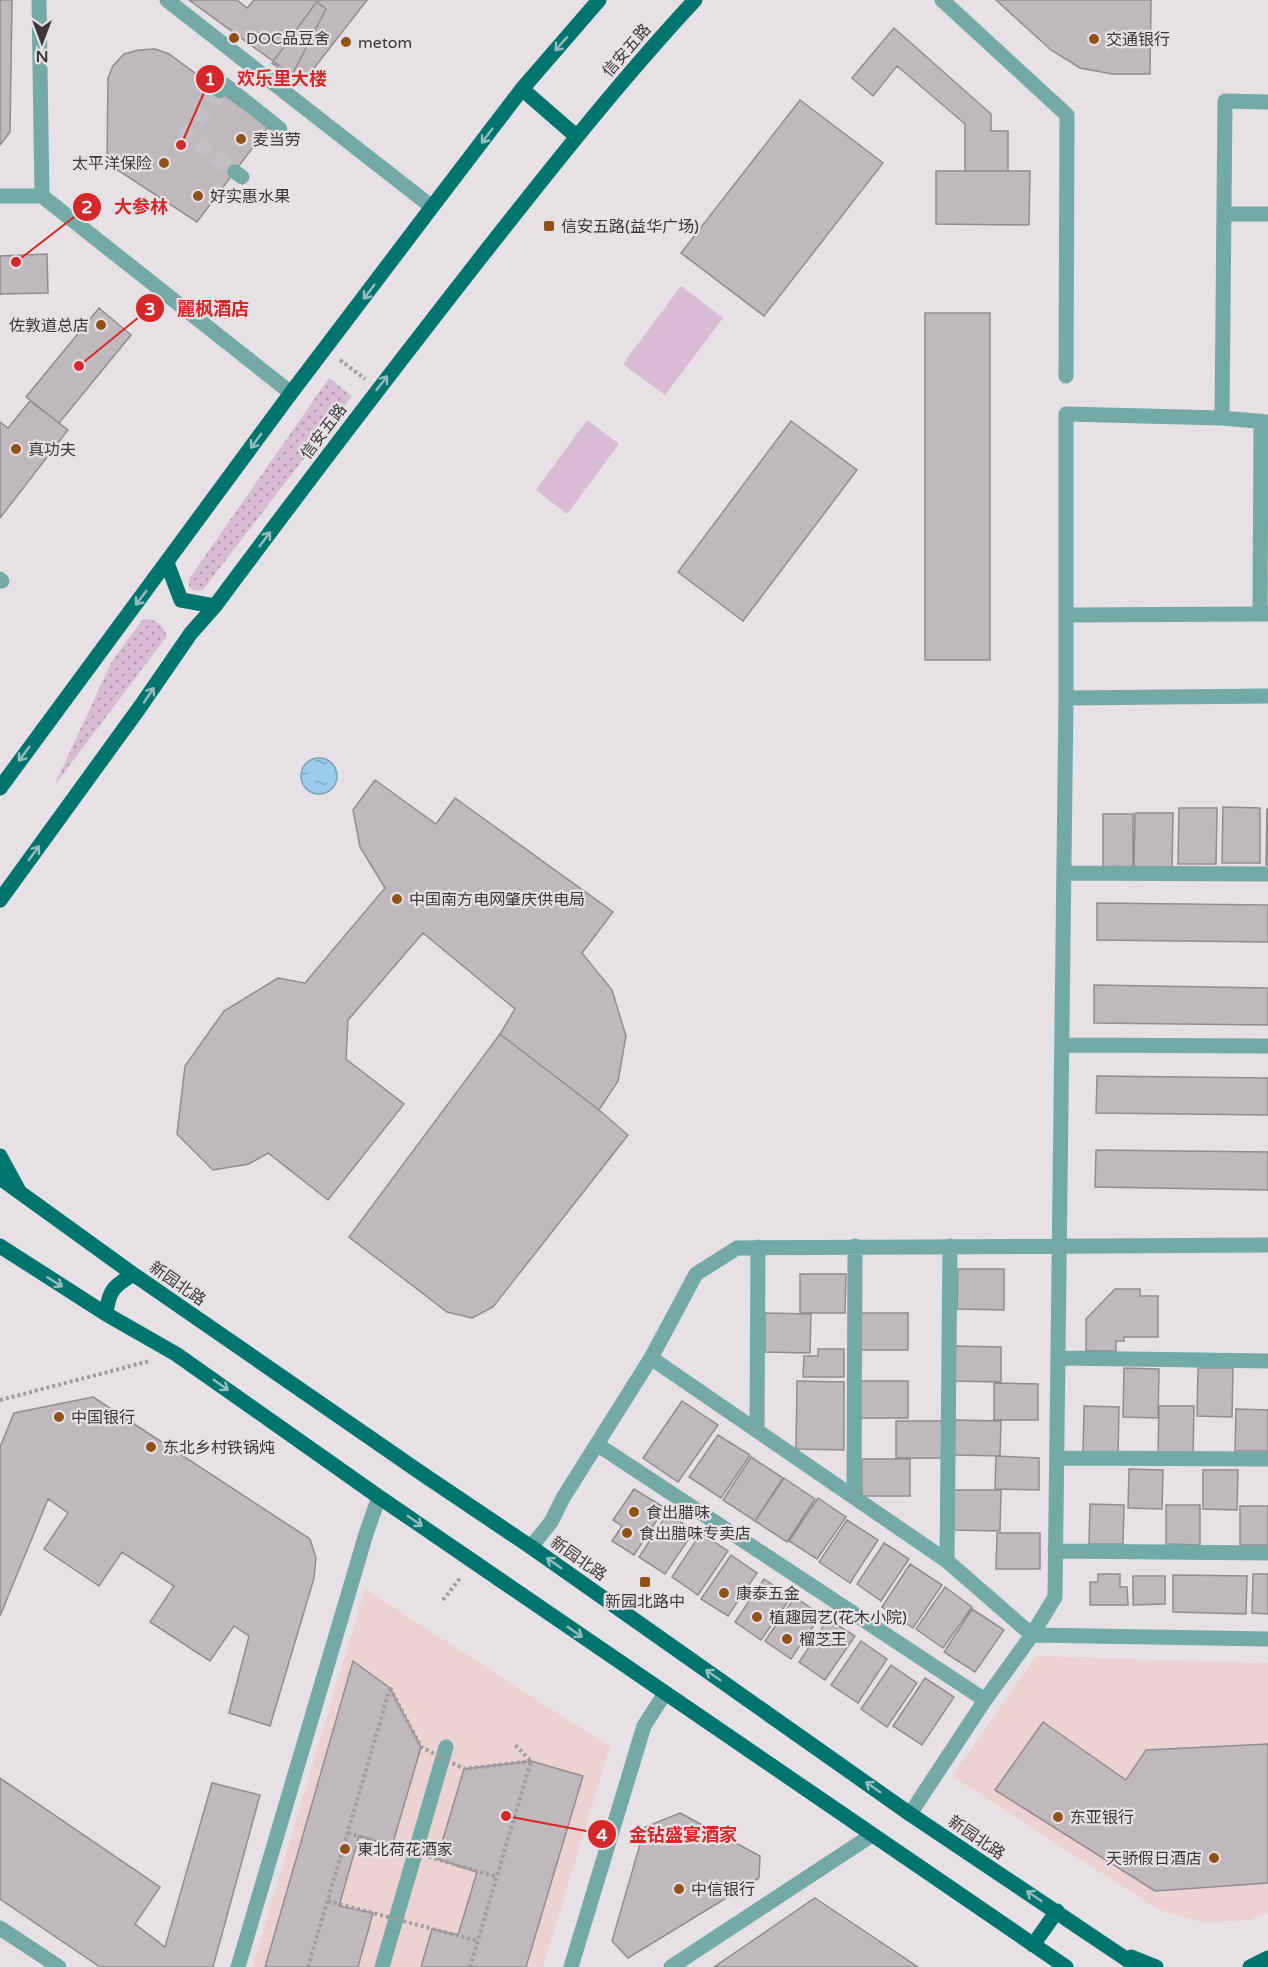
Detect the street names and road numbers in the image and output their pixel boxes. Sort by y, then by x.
street label: 信安五路 [598,20,655,81]
street label: 信安五路 [297,400,351,463]
street label: 新园北路 [145,1257,209,1310]
street label: 新园北路 [546,1532,610,1585]
street label: 新园北路 [944,1812,1009,1864]

